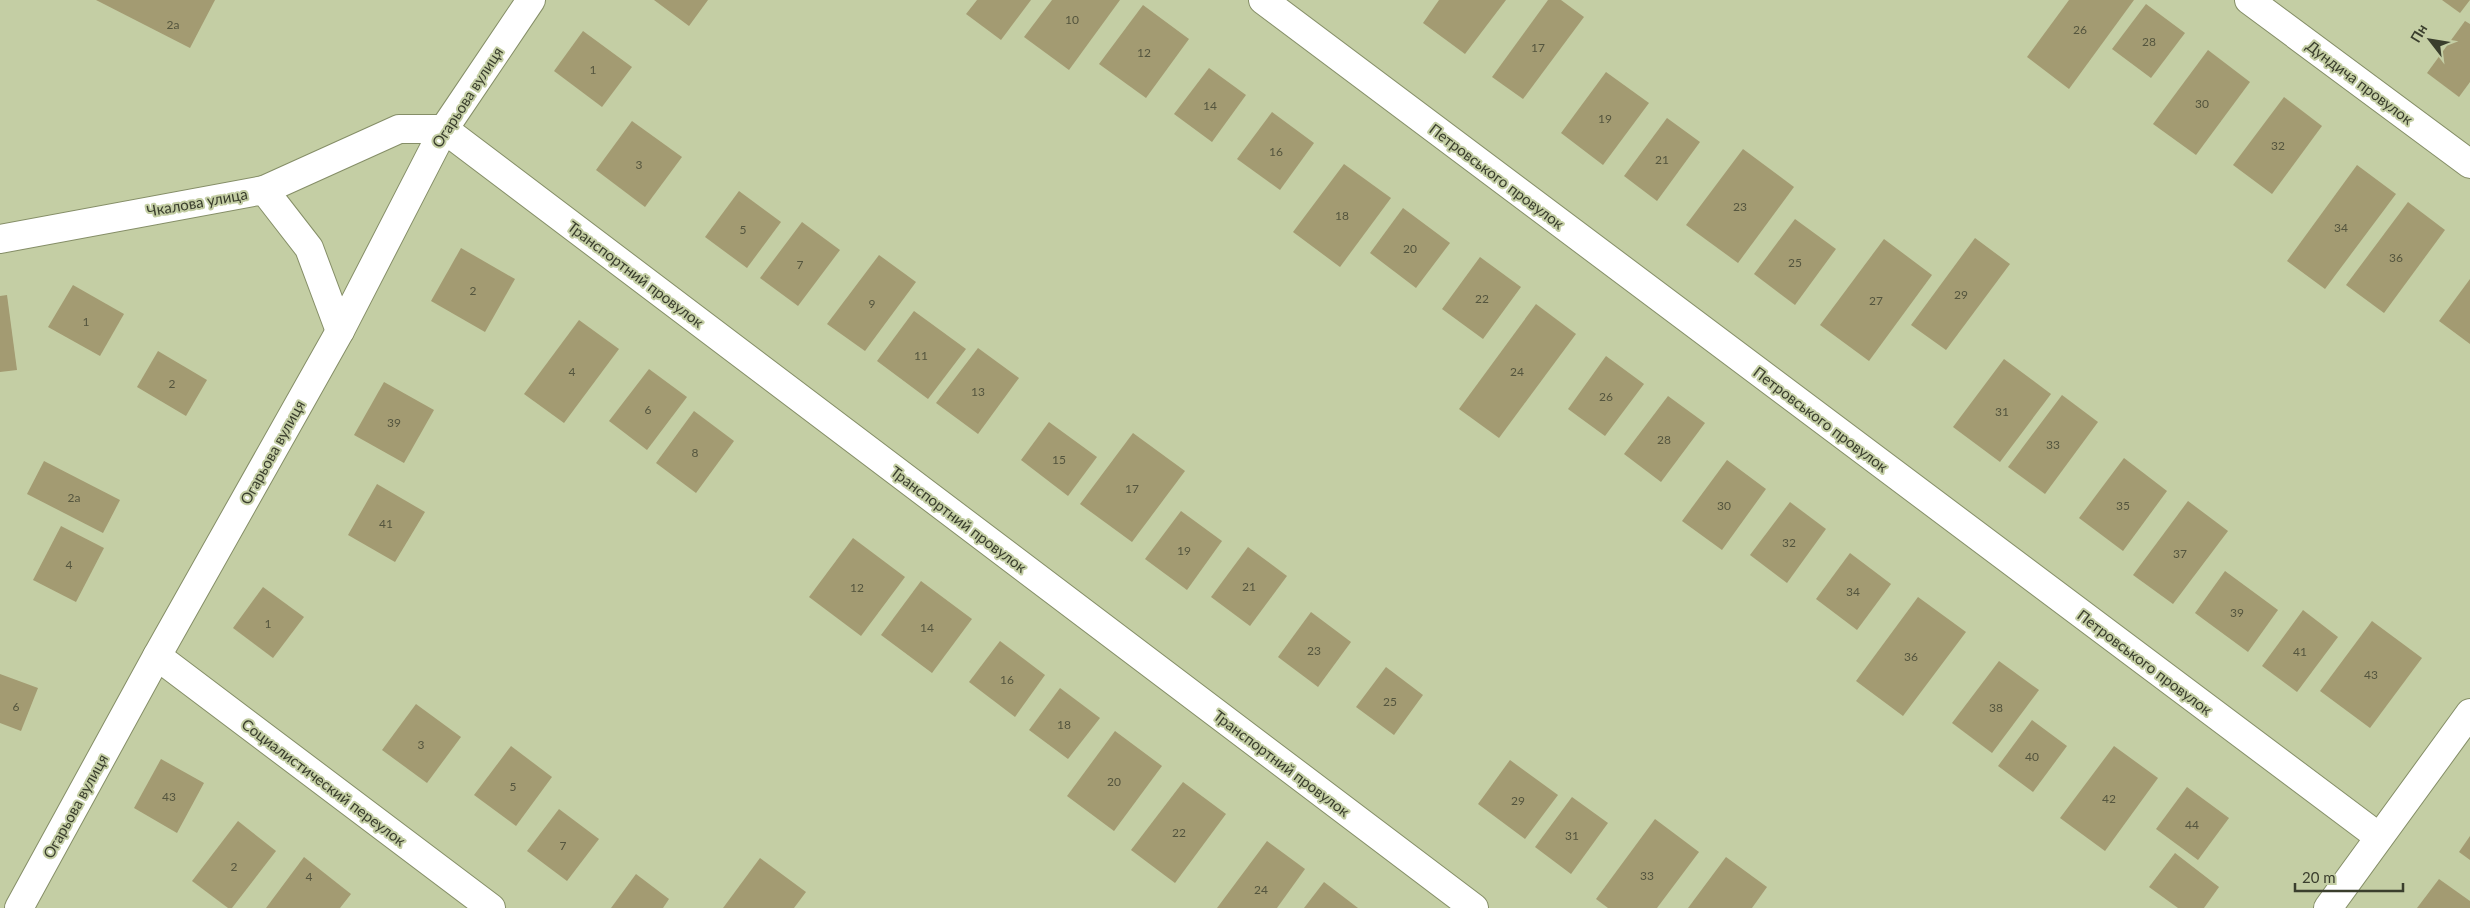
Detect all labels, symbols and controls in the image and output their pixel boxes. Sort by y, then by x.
house number: 10 [1065,12,1079,27]
north arrow [2405,15,2455,65]
house number: 2а [167,17,179,32]
text: Пн [2406,21,2430,45]
house number: 26 [2073,22,2087,37]
house number: 28 [2142,34,2156,49]
street label: Дундича провулок [2303,36,2417,128]
house number: 17 [1531,40,1545,55]
street label: Огарьова вулиця [428,43,506,151]
house number: 12 [1137,45,1151,60]
house number: 1 [590,62,597,77]
house number: 30 [2195,96,2209,111]
house number: 14 [1203,98,1217,113]
house number: 19 [1598,111,1612,126]
street label: Петровського провулок [1426,120,1568,233]
house number: 32 [2271,138,2285,153]
house number: 16 [1269,144,1283,159]
house number: 21 [1655,152,1669,167]
house number: 3 [636,157,643,172]
street label: Чкалова улица [145,184,249,220]
house number: 23 [1733,199,1747,214]
house number: 18 [1335,208,1349,223]
street label: Транспортний провулок [564,217,708,331]
house number: 34 [2334,220,2348,235]
house number: 5 [740,222,747,237]
house number: 20 [1403,241,1417,256]
house number: 36 [2389,250,2403,265]
house number: 25 [1788,255,1802,270]
house number: 7 [797,257,804,272]
house number: 2 [470,283,477,298]
house number: 29 [1954,287,1968,302]
house number: 22 [1475,291,1489,306]
house number: 27 [1869,293,1883,308]
house number: 9 [869,296,876,311]
house number: 1 [83,314,90,329]
house number: 11 [914,348,928,363]
street label: Петровського провулок [1750,363,1892,476]
house number: 4 [569,364,576,379]
house number: 24 [1510,364,1524,379]
house number: 2 [169,376,176,391]
house number: 13 [971,384,985,399]
house number: 26 [1599,389,1613,404]
street label: Огарьова вулиця [236,397,308,507]
house number: 6 [645,402,652,417]
house number: 31 [1995,404,2009,419]
house number: 39 [387,415,401,430]
house number: 28 [1657,432,1671,447]
house number: 33 [2046,437,2060,452]
house number: 8 [692,445,699,460]
house number: 15 [1052,452,1066,467]
street label: Транспортний провулок [887,462,1031,576]
house number: 17 [1125,481,1139,496]
house number: 2а [68,490,80,505]
house number: 30 [1717,498,1731,513]
house number: 35 [2116,498,2130,513]
house number: 41 [379,516,393,531]
house number: 32 [1782,535,1796,550]
house number: 19 [1177,543,1191,558]
house number: 37 [2173,546,2187,561]
house number: 4 [66,557,73,572]
house number: 21 [1242,579,1256,594]
house number: 12 [850,580,864,595]
house number: 34 [1846,584,1860,599]
house number: 39 [2230,605,2244,620]
street label: Петровського провулок [2074,606,2216,719]
house number: 1 [265,616,272,631]
house number: 14 [920,620,934,635]
house number: 23 [1307,643,1321,658]
house number: 41 [2293,644,2307,659]
house number: 36 [1904,649,1918,664]
house number: 43 [2364,667,2378,682]
house number: 16 [1000,672,1014,687]
house number: 25 [1383,694,1397,709]
house number: 6 [13,699,20,714]
house number: 38 [1989,700,2003,715]
street label: Транспортний провулок [1210,706,1354,820]
street label: Социалистический переулок [238,714,410,850]
house number: 18 [1057,717,1071,732]
house number: 3 [418,737,425,752]
house number: 40 [2025,749,2039,764]
street label: Огарьова вулиця [39,751,111,861]
house number: 20 [1107,774,1121,789]
house number: 5 [510,779,517,794]
house number: 43 [162,789,176,804]
house number: 42 [2102,791,2116,806]
house number: 29 [1511,793,1525,808]
house number: 44 [2185,817,2199,832]
house number: 22 [1172,825,1186,840]
house number: 31 [1565,828,1579,843]
house number: 7 [560,838,567,853]
house number: 2 [231,859,238,874]
scale bar [2295,860,2402,892]
house number: 33 [1640,868,1654,883]
text: 20 m [2302,868,2336,886]
house number: 4 [306,869,313,884]
house number: 24 [1254,882,1268,897]

